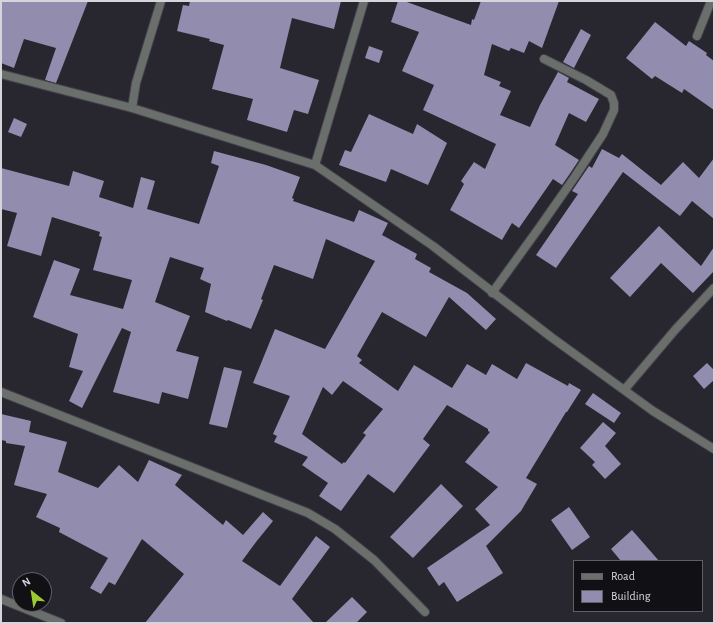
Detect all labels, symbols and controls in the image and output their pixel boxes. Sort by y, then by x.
legend [573,560,703,612]
text: Road [611,570,635,582]
north arrow [12,572,52,612]
text: N [20,575,32,589]
text: Building [611,590,651,602]

